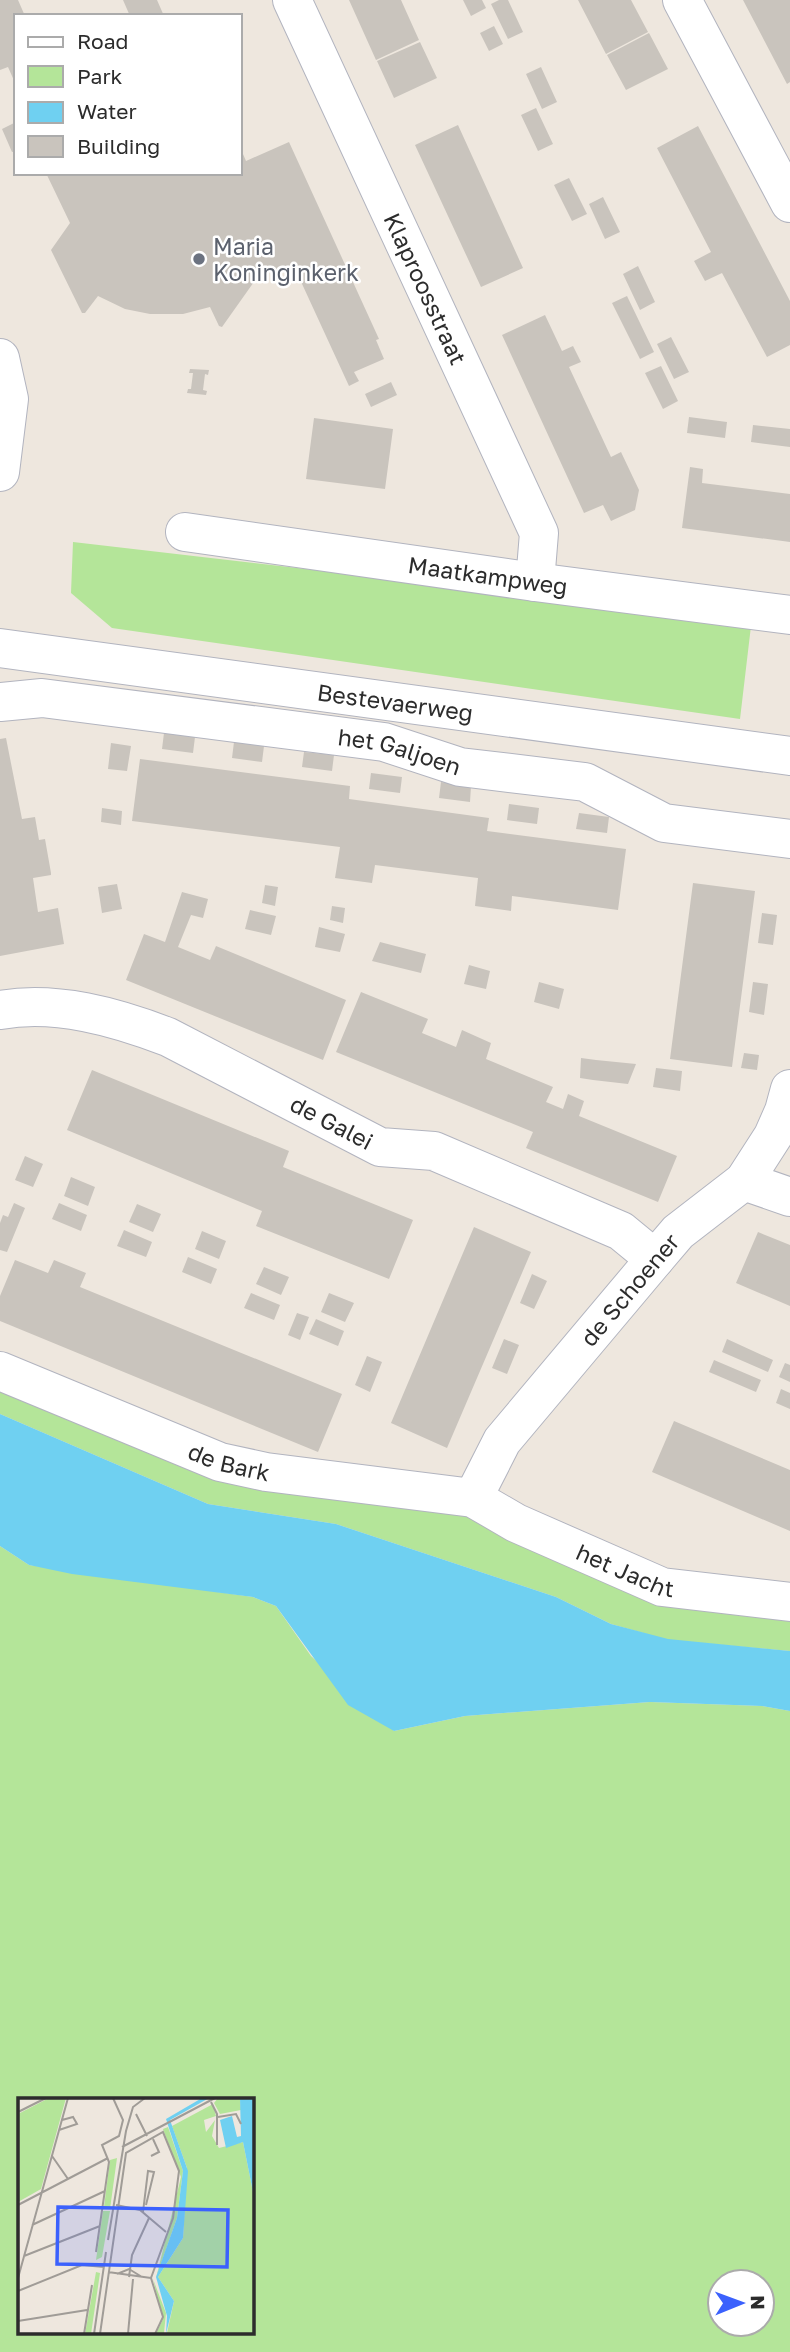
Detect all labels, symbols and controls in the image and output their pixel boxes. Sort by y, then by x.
legend [14,14,242,175]
text: Road [77,28,128,54]
text: Park [77,63,123,89]
text: Water [77,98,137,124]
text: Building [77,133,160,159]
street label: Klaproosstraat [379,208,473,369]
place label: Maria Koninginkerk [213,232,359,286]
marker: Maria Koninginkerk [191,251,207,267]
street label: Maatkampweg [406,550,569,600]
street label: Bestevaerweg [316,678,475,727]
street label: het Galjoen [336,722,465,780]
street label: de Galei [286,1089,378,1155]
street label: de Schoener [574,1227,685,1351]
street label: de Bark [184,1436,273,1486]
street label: het Jacht [572,1537,676,1602]
inset map [18,2098,254,2334]
north arrow [706,2268,776,2338]
text: N [747,2295,770,2310]

